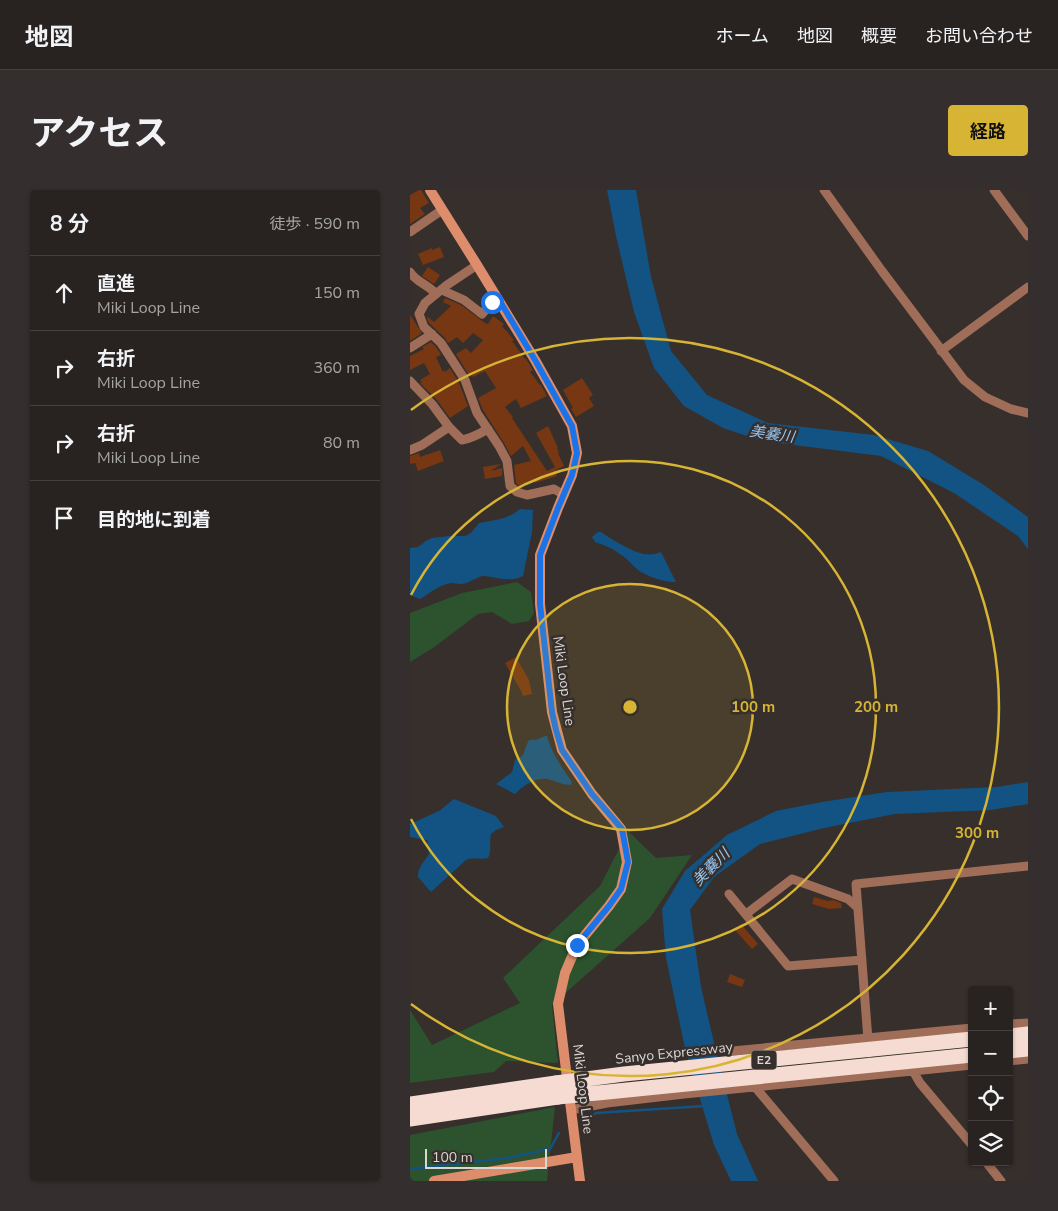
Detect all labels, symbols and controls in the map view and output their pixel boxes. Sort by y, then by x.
text: 地図 [25,21,73,53]
text: ホーム [716,24,769,48]
text: 地図 [797,24,833,48]
text: 概要 [861,24,897,48]
text: お問い合わせ [925,24,1033,48]
button: 経路 [948,105,1028,156]
text: アクセス [30,110,168,157]
text: 8 分 [50,210,89,238]
text: 徒歩 · 590 m [270,213,360,235]
text: 直進 [97,271,135,297]
icon: ahead [50,279,78,307]
text: 150 m [313,282,360,304]
route start [481,291,504,314]
text: Miki Loop Line [97,297,200,319]
text: 右折 [97,346,135,372]
icon: right [50,354,78,382]
text: 360 m [313,357,360,379]
text: Miki Loop Line [97,372,200,394]
text: 右折 [97,421,135,447]
water label: 美嚢川 [748,421,798,447]
icon: right [50,429,78,457]
text: 80 m [323,432,360,454]
text: Miki Loop Line [97,447,200,469]
icon: arrive [50,504,78,532]
text: 目的地に到着 [97,507,211,533]
street label: Miki Loop Line [548,635,580,727]
text: 100 m [731,697,775,717]
text: 200 m [854,697,898,717]
centre of rings [621,698,639,716]
text: 300 m [955,823,999,843]
water label: 美嚢川 [688,843,735,890]
route end [566,934,589,957]
map controls [968,986,1013,1166]
button: + [968,986,1013,1031]
button: − [968,1031,1013,1076]
street label: Sanyo Expressway [614,1037,734,1069]
street label: Miki Loop Line [568,1043,598,1135]
road number: E2 [752,1050,776,1070]
button: locate [968,1076,1013,1121]
button: layers [968,1121,1013,1166]
scale bar [425,1146,548,1169]
text: 100 m [432,1148,473,1167]

